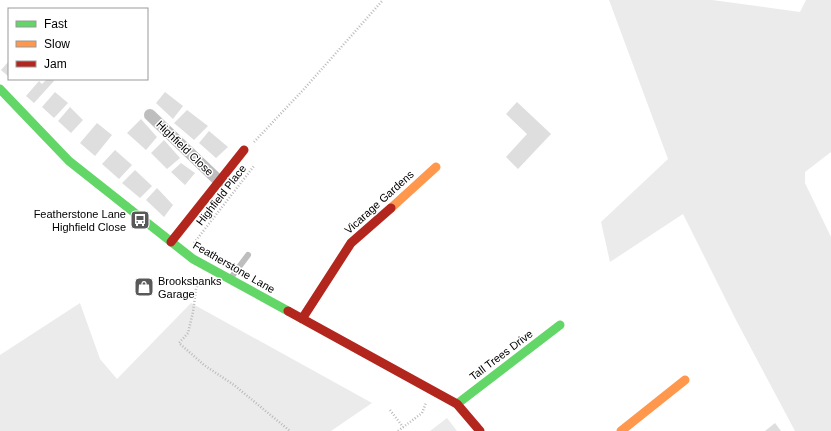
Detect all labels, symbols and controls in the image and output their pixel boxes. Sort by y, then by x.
legend [8,8,148,80]
text: Fast [44,17,68,31]
text: Slow [44,37,70,51]
text: Jam [44,57,67,71]
street label: Highfield Close [154,118,216,178]
street label: Highfield Place [194,162,248,228]
street label: Vicarage Gardens [342,168,416,236]
place label: Featherstone Lane Highfield Close [34,208,126,233]
bus stop icon: Featherstone Lane Highfield Close [129,209,151,231]
street label: Featherstone Lane [191,239,277,295]
place label: Brooksbanks Garage [158,275,222,300]
shop icon: Brooksbanks Garage [133,276,155,298]
street label: Tall Trees Drive [467,327,535,383]

